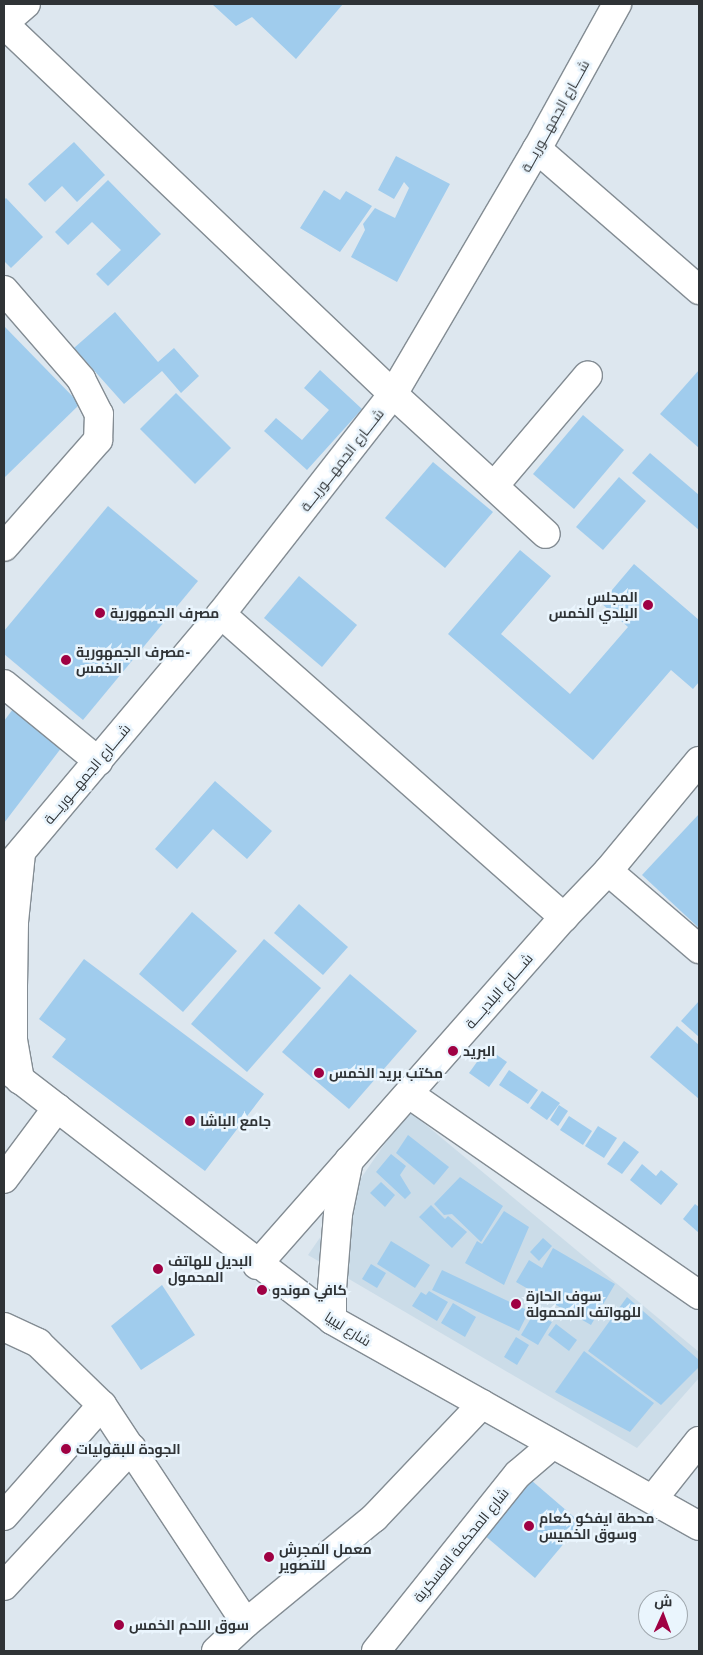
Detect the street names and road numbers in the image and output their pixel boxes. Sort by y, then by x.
street label: شــــارع الجمهـــوريـــة [517,57,593,175]
street label: شــــارع الجمهـــوريـــة [297,405,387,515]
street label: شــــارع الجمهـــوريـــة [40,721,134,827]
street label: شــــارع البلديــــة [462,950,536,1032]
street label: شارع ليبيا [322,1308,374,1350]
street label: شارع المحكمة العسكرية [410,1485,512,1605]

